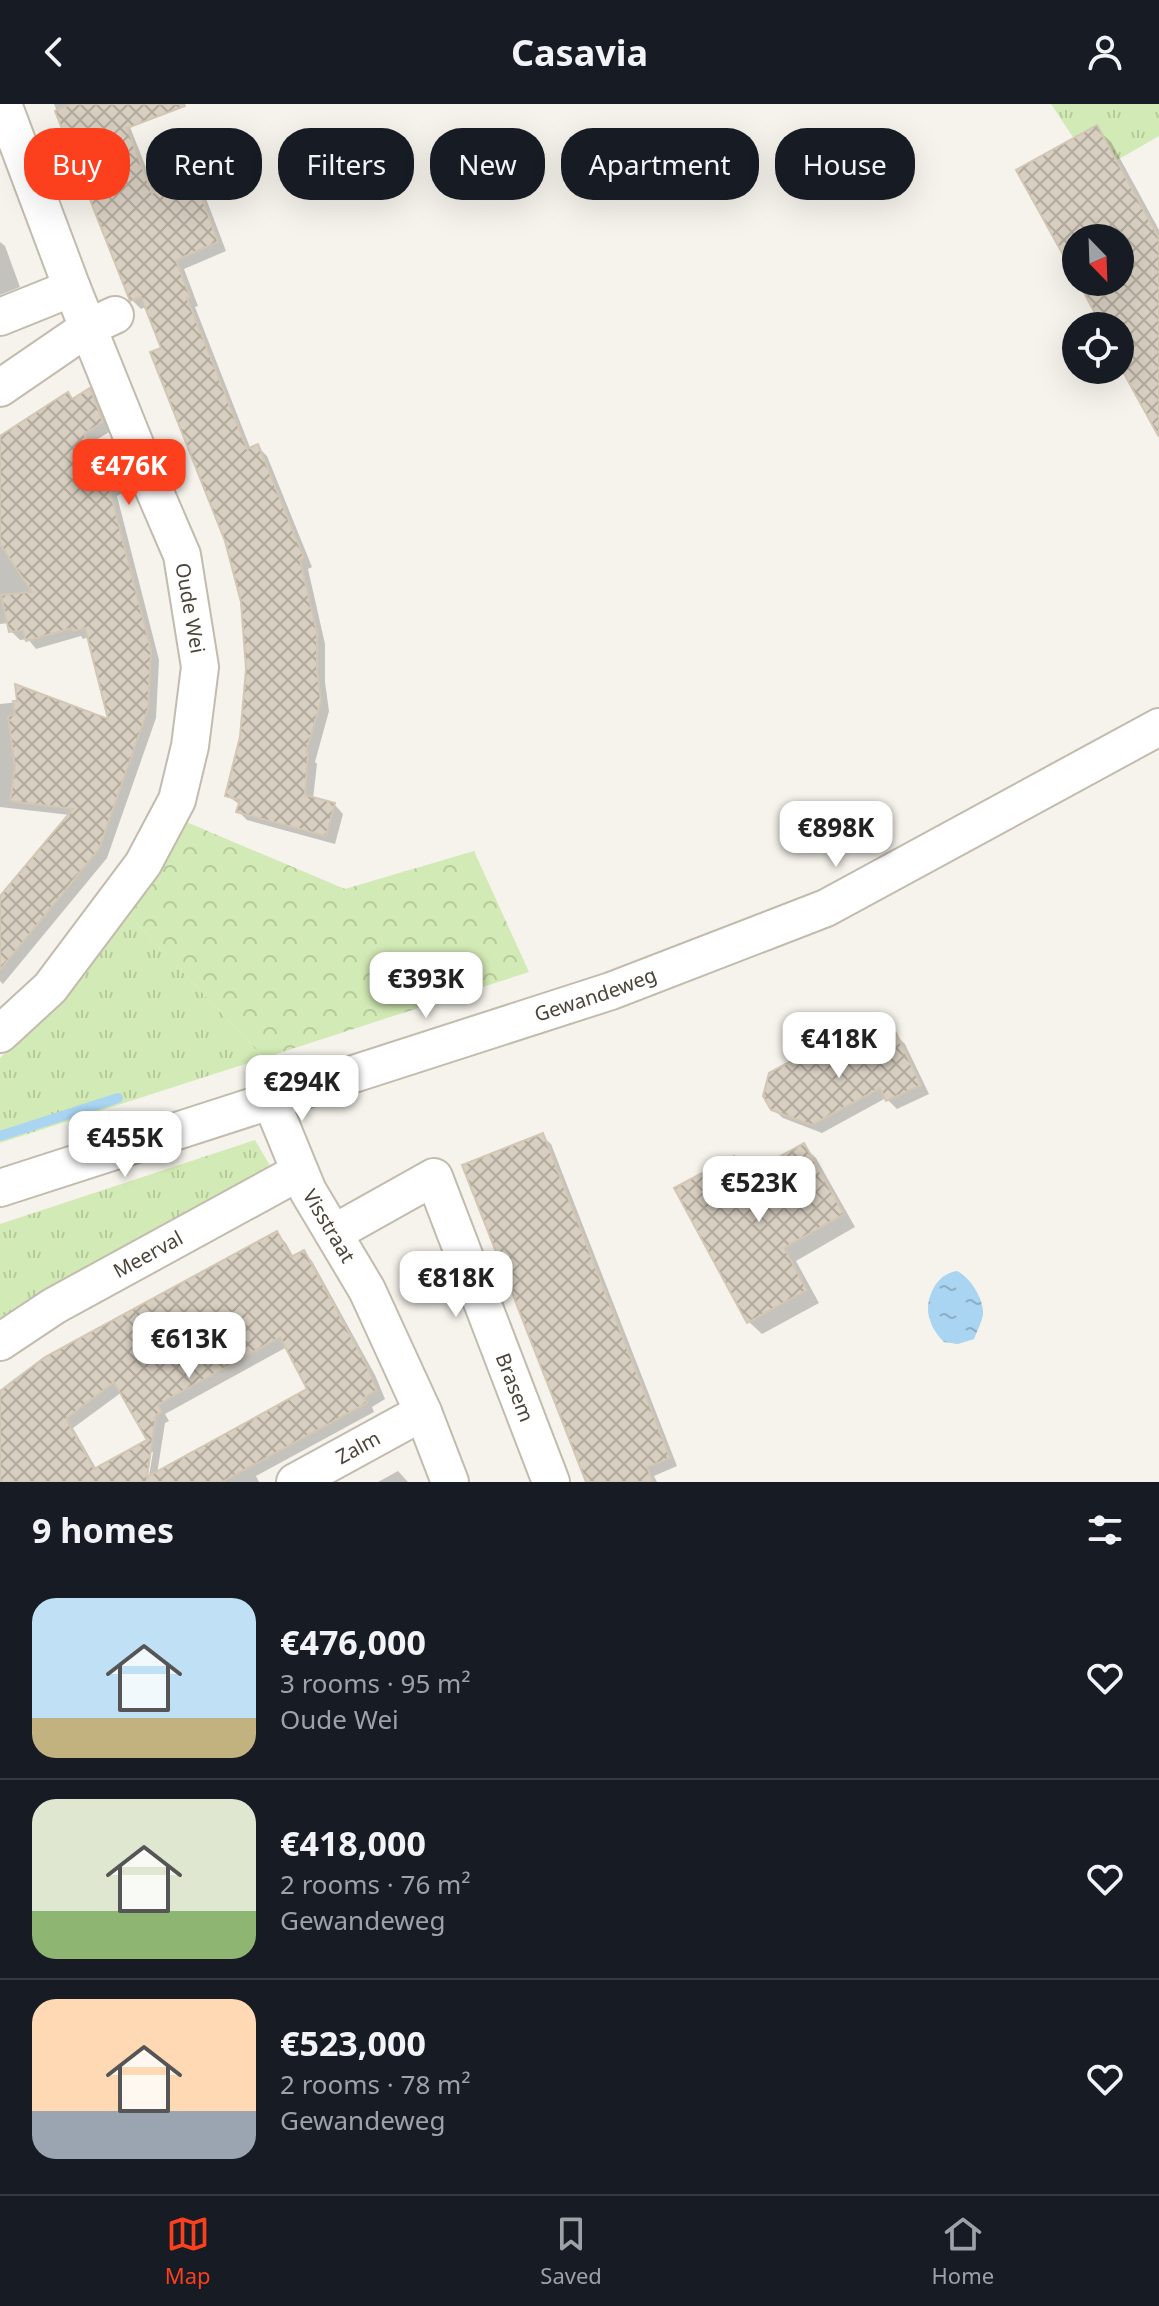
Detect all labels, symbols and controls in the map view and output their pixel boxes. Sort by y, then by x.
text: Casavia [511,28,648,77]
icon: back [32,30,76,74]
icon: person [1083,30,1127,74]
chip: Buy [24,128,130,200]
chip: Rent [146,128,262,200]
chip: Filters [278,128,414,200]
chip: New [430,128,545,200]
chip: Apartment [561,128,759,200]
chip: House [775,128,915,200]
north arrow [1062,224,1134,296]
map controls [1062,224,1134,384]
button: locate [1062,312,1134,384]
pin: €476K [73,439,185,507]
text: €476K [91,447,167,483]
street label: Oude Wei [169,561,212,655]
pin: €898K [780,801,892,869]
text: €898K [798,809,874,845]
pin: €393K [370,952,482,1020]
text: €393K [388,960,464,996]
street label: Gewandeweg [531,961,660,1028]
pin: €418K [783,1012,895,1080]
text: €418K [801,1020,877,1056]
pin: €294K [246,1055,358,1123]
text: €294K [264,1063,340,1099]
pin: €455K [69,1111,181,1179]
text: €455K [87,1119,163,1155]
pin: €523K [703,1156,815,1224]
text: €523K [721,1164,797,1200]
street label: Visstraat [297,1184,362,1267]
street label: Meerval [108,1224,187,1284]
pin: €818K [400,1251,512,1319]
text: €818K [418,1259,494,1295]
pin: €613K [133,1312,245,1380]
text: €613K [151,1320,227,1356]
street label: Brasem [490,1349,541,1426]
street label: Zalm [331,1424,385,1470]
text: 9 homes [32,1507,174,1553]
icon: filters [1083,1508,1127,1552]
text: €476,000 [280,1619,426,1665]
icon: home [96,1630,192,1726]
icon: heart [1083,1656,1127,1700]
text: 3 rooms · 95 m² [280,1665,470,1701]
text: Oude Wei [280,1701,399,1737]
text: €418,000 [280,1820,426,1866]
icon: home [96,1831,192,1927]
icon: heart [1083,1857,1127,1901]
text: 2 rooms · 76 m² [280,1866,470,1902]
text: Gewandeweg [280,1902,445,1938]
text: €523,000 [280,2020,426,2066]
icon: home [96,2031,192,2127]
icon: heart [1083,2057,1127,2101]
text: 2 rooms · 78 m² [280,2066,470,2102]
text: Gewandeweg [280,2102,445,2138]
tab: Map [165,2212,211,2290]
tab: Saved [540,2212,602,2290]
tab: Home [932,2212,994,2290]

